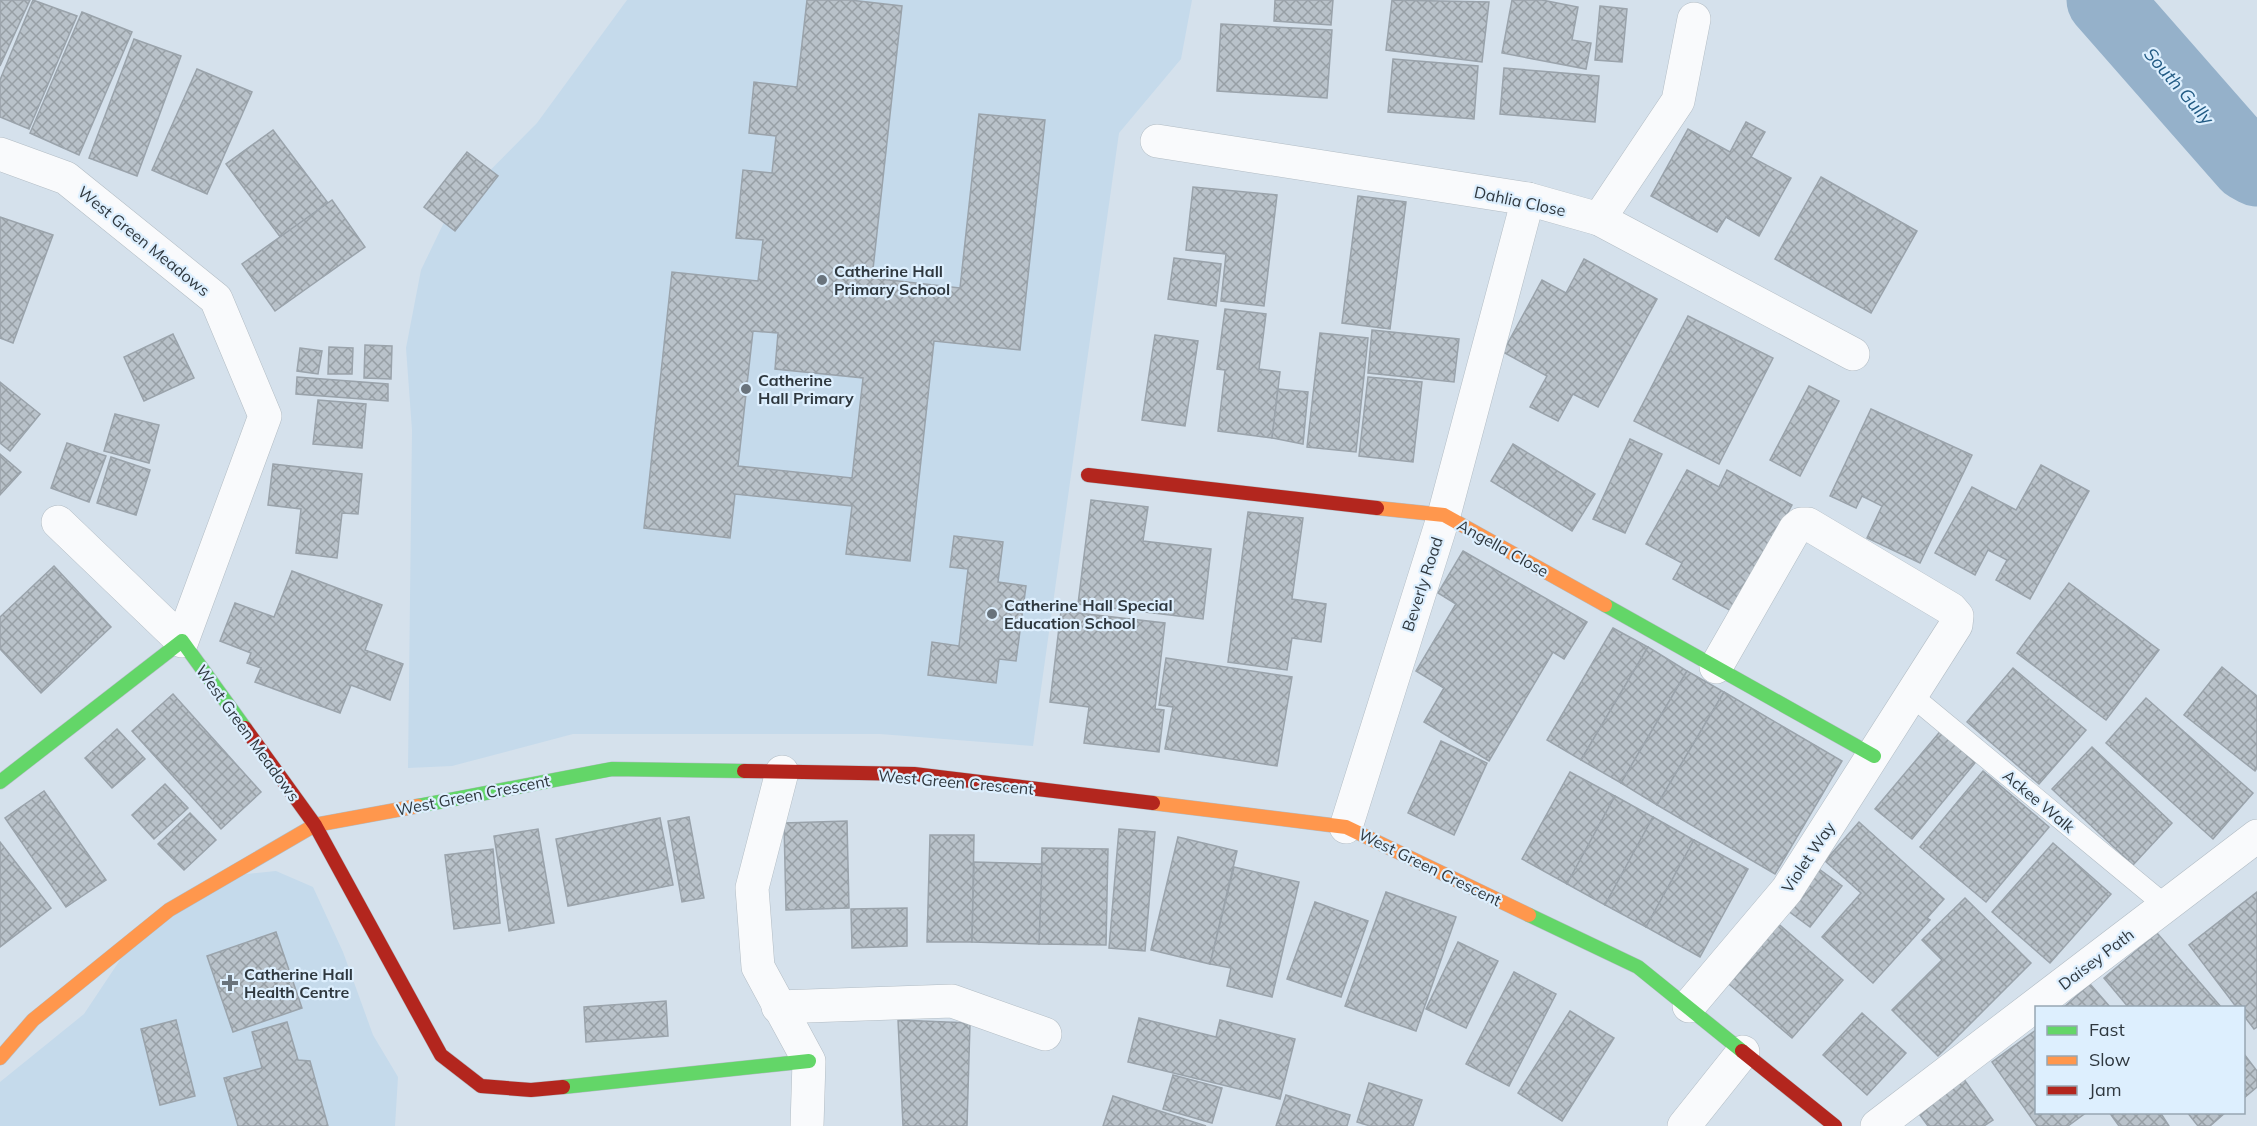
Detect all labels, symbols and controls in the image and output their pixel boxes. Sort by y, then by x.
water label: South Gully [2139,43,2220,131]
street label: West Green Meadows [74,182,214,300]
street label: Dahlia Close [1473,182,1567,220]
place label: Catherine Hall Primary School [834,261,950,299]
marker: Catherine Hall Primary School [815,273,829,287]
place label: Catherine Hall Primary [758,370,854,408]
marker: Catherine Hall Primary [739,382,753,396]
street label: Angella Close [1454,515,1552,581]
street label: Beverly Road [1397,534,1447,634]
place label: Catherine Hall Special Education School [1004,595,1173,633]
marker: Catherine Hall Special Education School [985,607,999,621]
street label: West Green Meadows [192,661,304,805]
street label: West Green Crescent [877,765,1035,799]
street label: Ackee Walk [1999,765,2080,837]
street label: West Green Crescent [394,770,552,820]
street label: Violet Way [1777,817,1839,896]
street label: West Green Crescent [1355,824,1505,910]
street label: Daisey Path [2054,924,2138,994]
place label: Catherine Hall Health Centre [244,964,353,1002]
marker: Catherine Hall Health Centre [221,974,239,992]
legend [2035,1006,2245,1114]
text: Fast [2089,1018,2125,1041]
text: Slow [2089,1048,2131,1071]
text: Jam [2089,1078,2122,1101]

